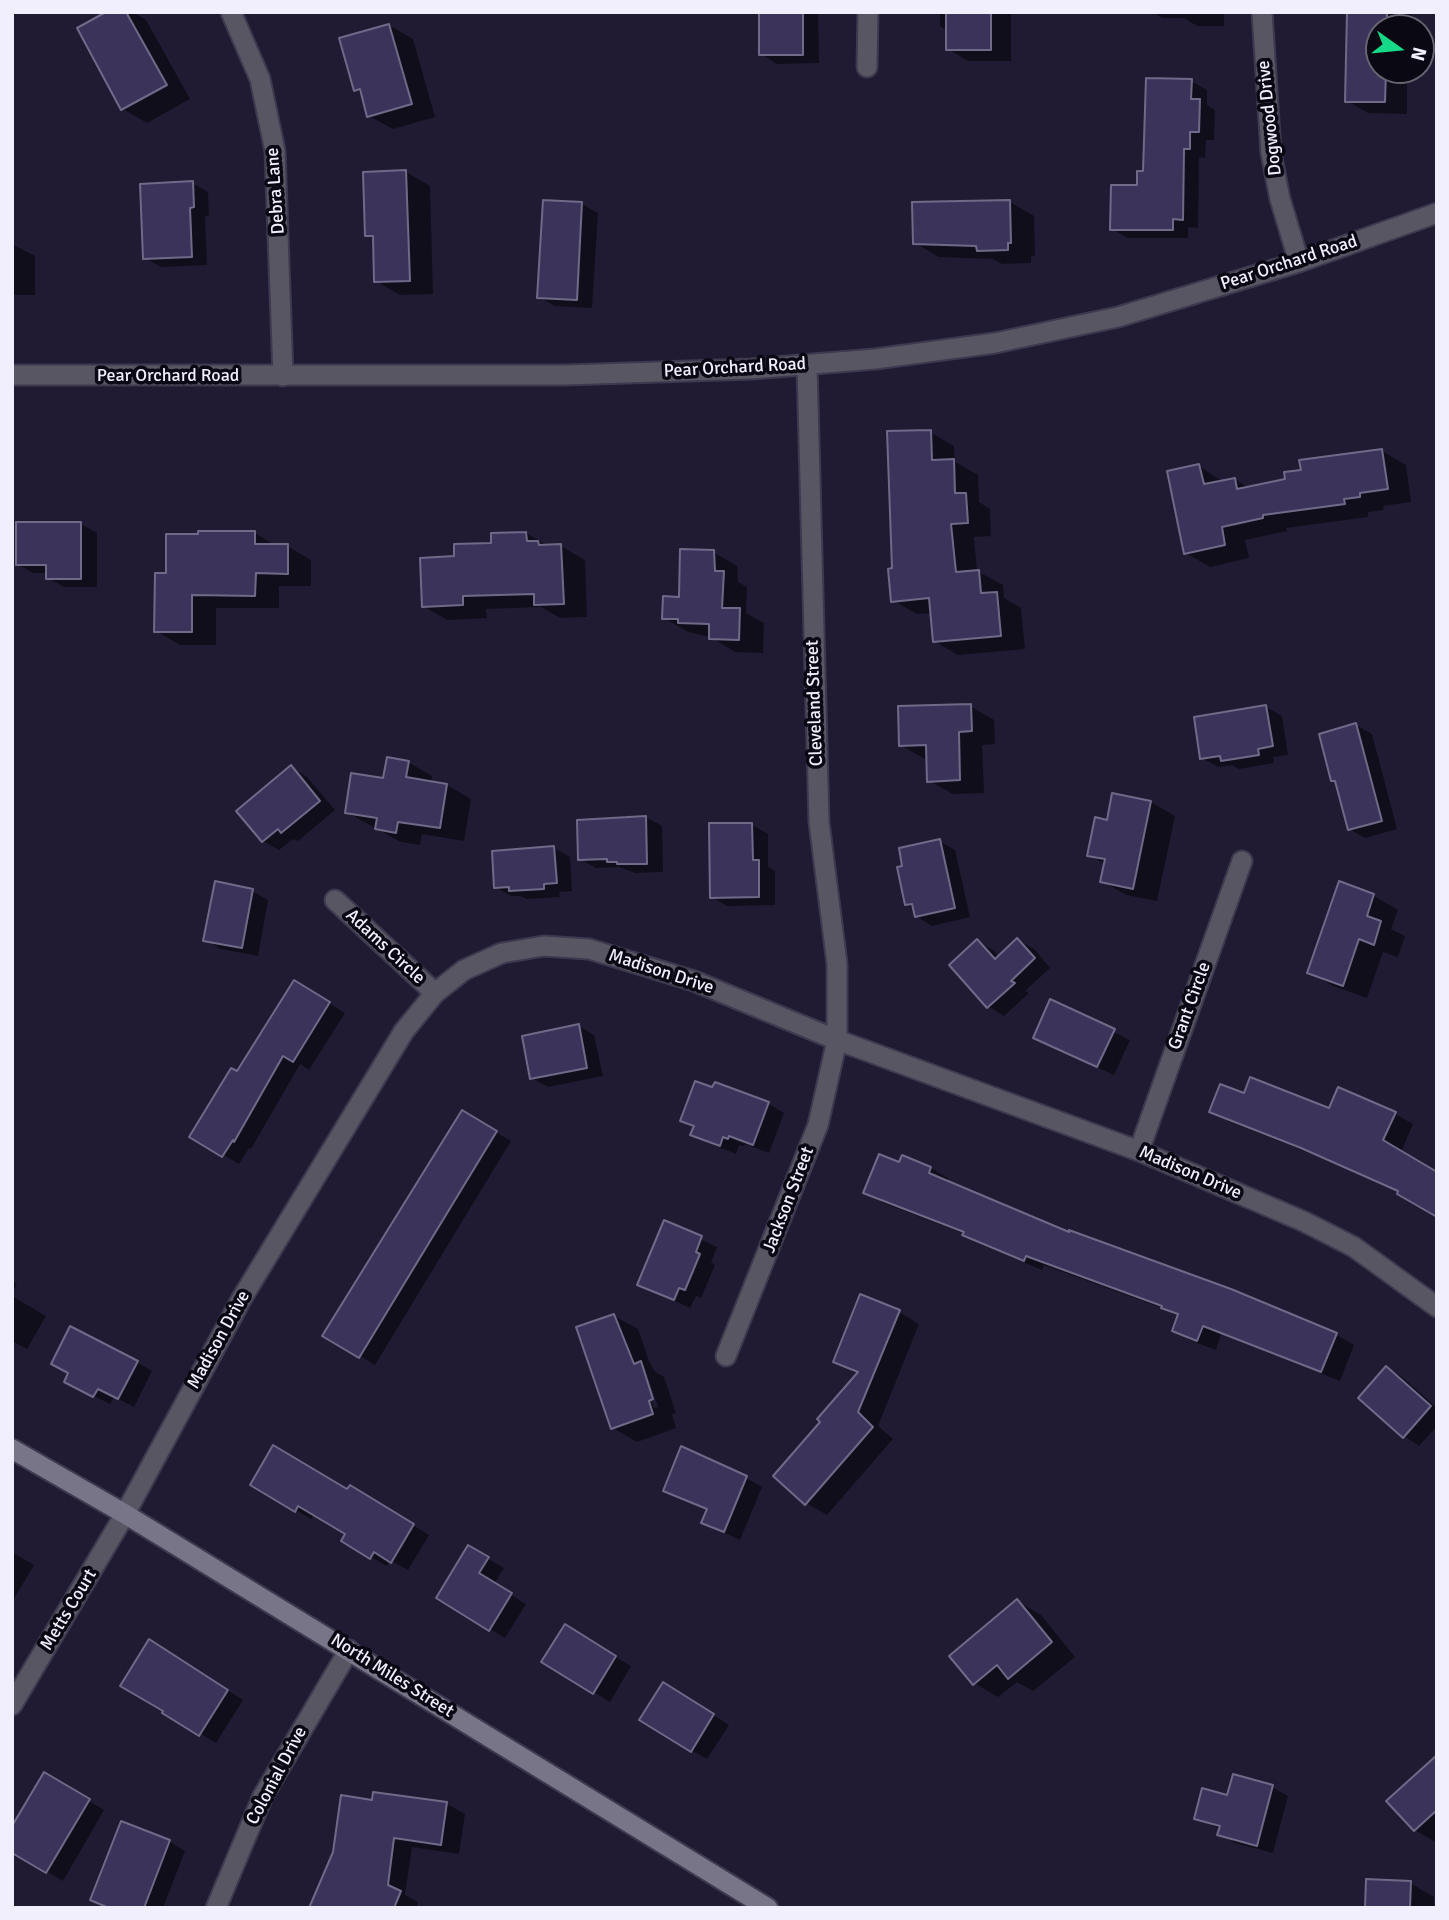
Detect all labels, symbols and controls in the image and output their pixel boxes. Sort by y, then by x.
north arrow [1365,14,1435,84]
text: N [1405,44,1432,63]
street label: Dogwood Drive [1253,59,1287,177]
street label: Debra Lane [262,147,290,235]
street label: Pear Orchard Road [1218,231,1360,295]
street label: Pear Orchard Road [663,353,807,383]
street label: Pear Orchard Road [97,365,239,387]
street label: Cleveland Street [802,639,828,767]
street label: Adams Circle [341,905,429,989]
street label: Madison Drive [606,945,716,999]
street label: Grant Circle [1164,959,1216,1053]
street label: Madison Drive [1136,1142,1244,1204]
street label: Jackson Street [759,1144,819,1256]
street label: Madison Drive [183,1287,255,1393]
street label: Metts Court [36,1565,102,1655]
street label: North Miles Street [327,1630,457,1722]
street label: Colonial Drive [242,1723,312,1829]

